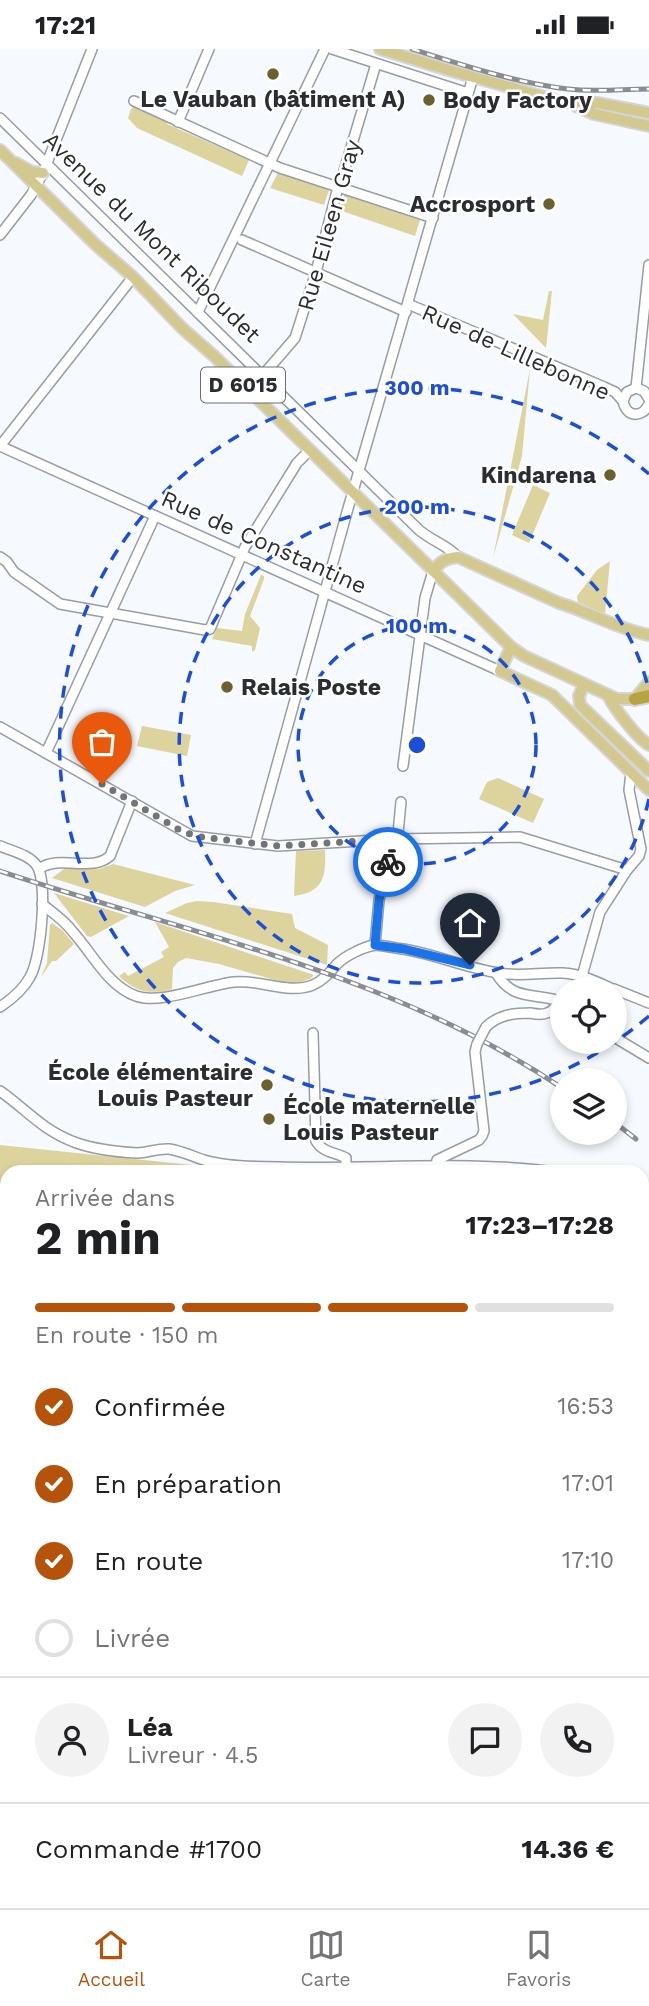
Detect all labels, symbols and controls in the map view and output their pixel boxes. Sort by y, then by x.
text: 17:21 [35,10,96,40]
marker: Le Vauban (bâtiment A) [265,66,281,82]
place label: Le Vauban (bâtiment A) [140,86,406,113]
place label: Body Factory [443,87,592,114]
marker: Body Factory [421,92,437,108]
street label: Avenue du Mont Riboudet [38,127,266,348]
street label: Rue Eileen Gray [292,136,367,314]
place label: Accrosport [410,191,535,218]
marker: Accrosport [541,196,557,212]
street label: Rue de Lillebonne [418,299,614,406]
road number: D 6015 [201,367,285,403]
text: 300 m [384,375,450,400]
place label: Kindarena [481,462,597,489]
marker: Kindarena [602,467,618,483]
street label: Rue de Constantine [157,485,371,600]
text: 200 m [384,494,450,519]
text: 100 m [386,613,448,638]
place label: Relais Poste [241,674,381,701]
marker: Relais Poste [219,679,235,695]
pin [72,712,132,784]
icon: bag [83,723,121,761]
centre of rings [405,733,429,757]
courier [353,827,423,897]
icon: bike [369,843,407,881]
pin [440,893,500,965]
icon: home [451,904,489,942]
map controls [550,977,627,1145]
button: locate [550,977,627,1054]
place label: École élémentaire Louis Pasteur [48,1059,253,1112]
button: layers [550,1068,627,1145]
marker: École élémentaire Louis Pasteur [259,1077,275,1093]
place label: École maternelle Louis Pasteur [283,1093,475,1146]
marker: École maternelle Louis Pasteur [261,1111,277,1127]
text: Arrivée dans [35,1185,175,1212]
text: 17:23–17:28 [466,1210,614,1240]
text: 2 min [35,1211,161,1265]
text: En route · 150 m [35,1322,219,1349]
icon: check [35,1388,73,1426]
text: Confirmée [94,1392,226,1422]
text: 16:53 [557,1393,614,1420]
icon: check [35,1465,73,1503]
text: En préparation [94,1469,282,1499]
text: 17:01 [562,1470,614,1497]
icon: check [35,1542,73,1580]
text: En route [94,1546,203,1576]
text: 17:10 [562,1547,614,1574]
text: Livrée [94,1623,170,1653]
button: person [35,1703,109,1777]
button: chat [448,1703,522,1777]
button: phone [540,1703,614,1777]
text: Léa [127,1712,173,1742]
text: Livreur · 4.5 [127,1742,258,1769]
text: Commande #1700 [35,1834,262,1864]
text: 14.36 € [521,1834,614,1864]
tab: Accueil [78,1926,145,1991]
tab: Carte [301,1926,350,1991]
tab: Favoris [506,1926,571,1991]

